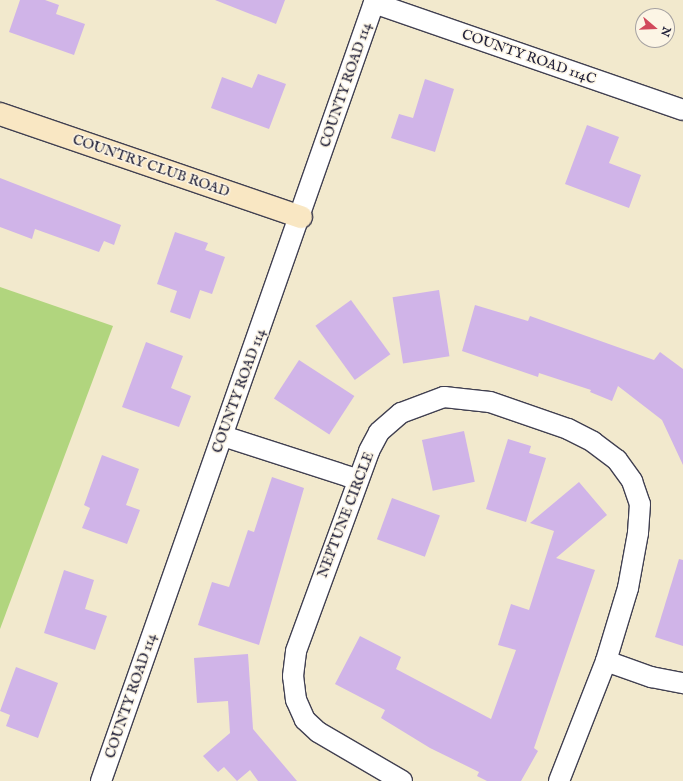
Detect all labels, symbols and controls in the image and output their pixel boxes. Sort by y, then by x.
north arrow [635,8,675,48]
street label: COUNTY ROAD 114 [317,20,375,150]
text: N [657,25,674,38]
street label: COUNTY ROAD 114C [460,26,598,88]
street label: COUNTRY CLUB ROAD [70,131,232,201]
street label: COUNTY ROAD 114 [209,327,269,455]
street label: NEPTUNE CIRCLE [314,450,378,580]
street label: COUNTY ROAD 114 [102,631,160,761]

